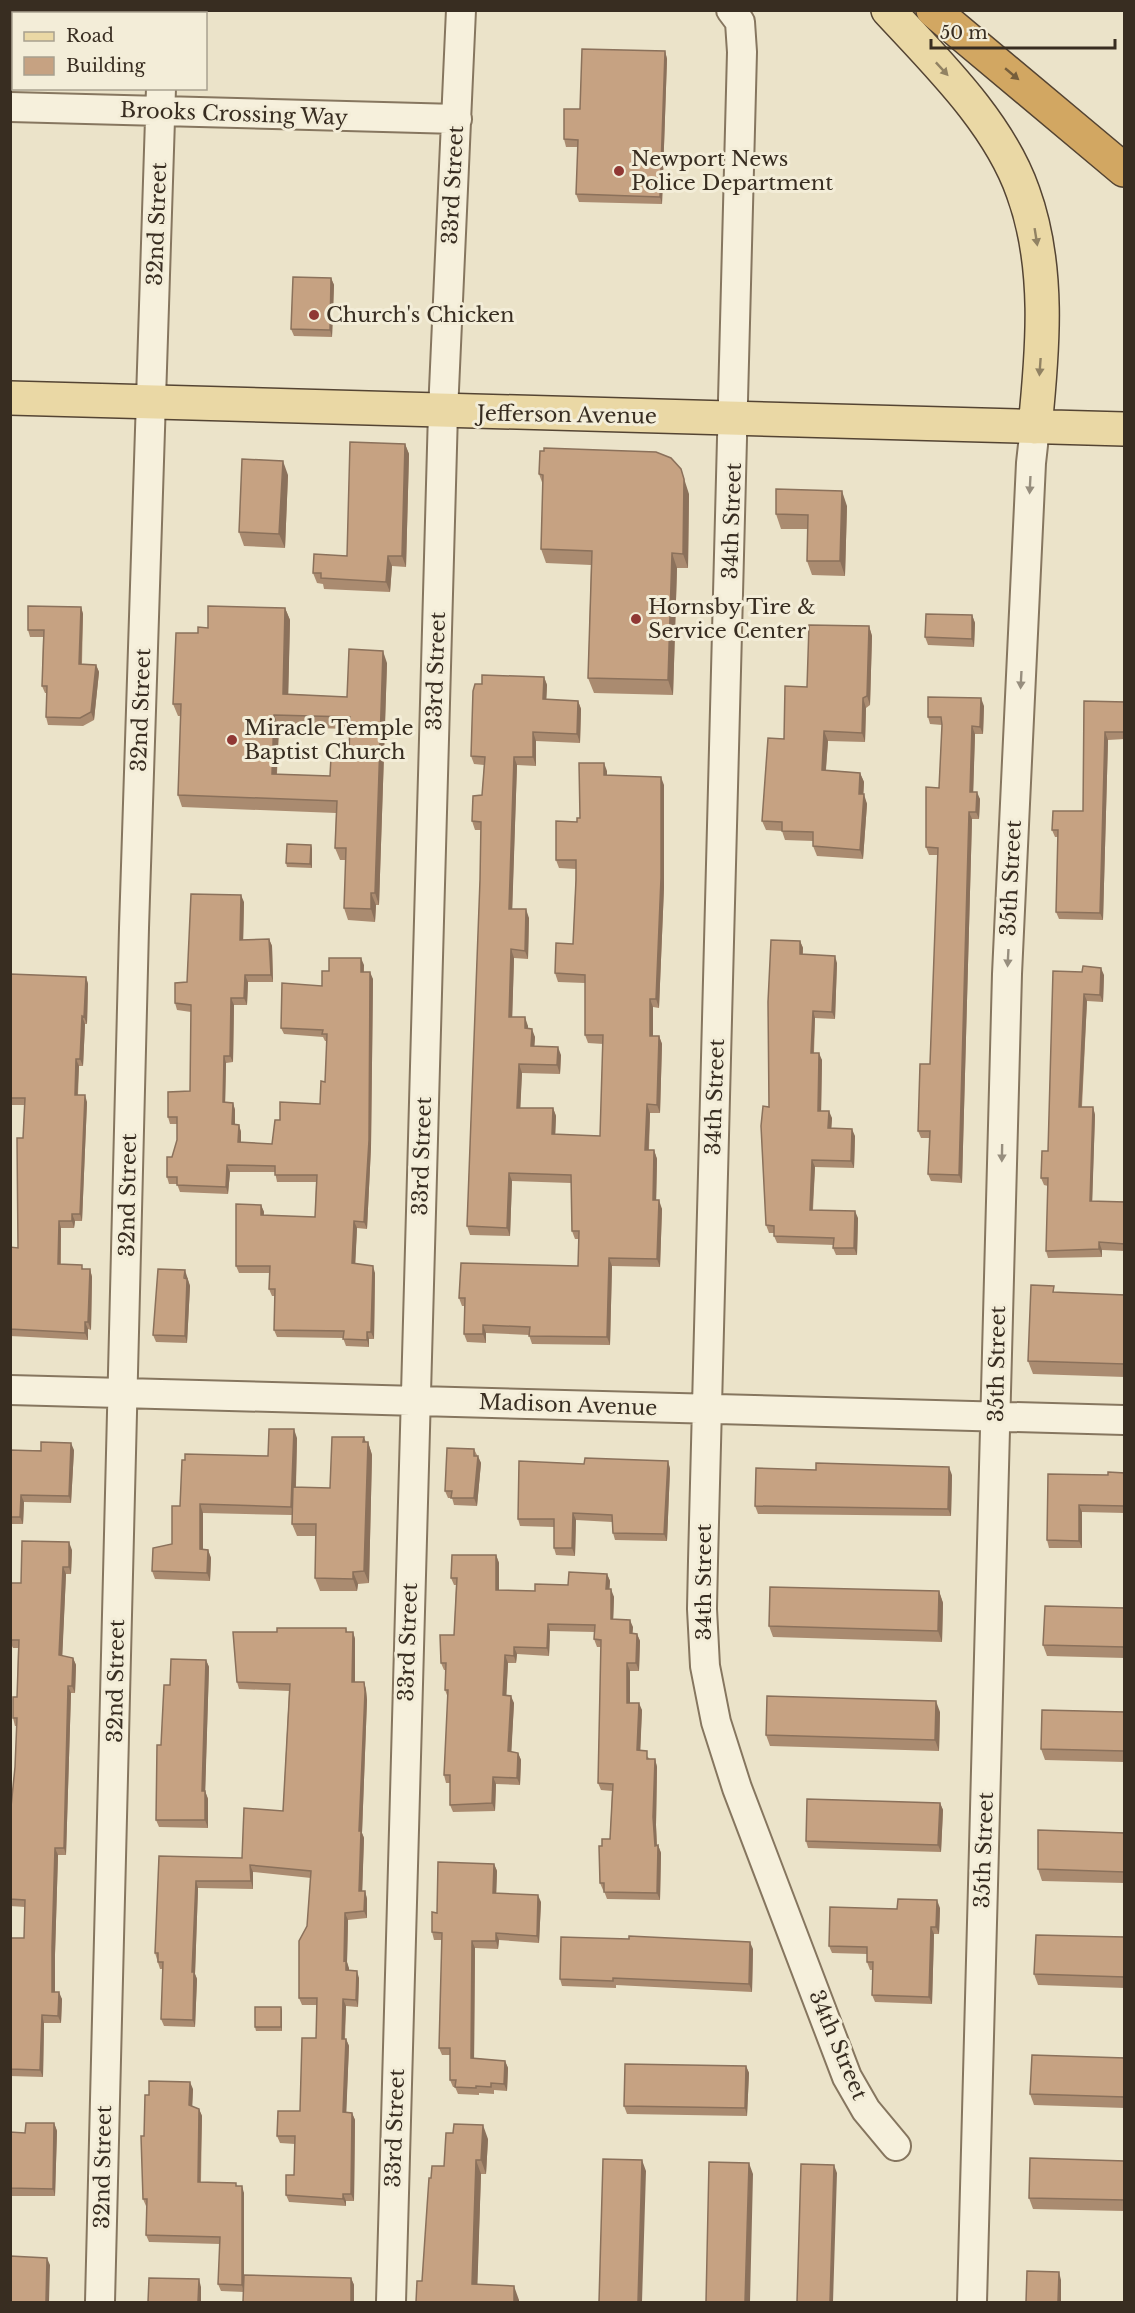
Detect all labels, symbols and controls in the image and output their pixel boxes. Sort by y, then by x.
legend [12,12,207,90]
scale bar [931,12,1116,50]
text: 50 m [940,22,988,44]
text: Road [66,25,114,47]
text: Building [66,55,145,77]
one-way arrow [935,61,949,76]
one-way arrow [1004,67,1019,80]
street label: Brooks Crossing Way [120,97,349,131]
street label: 33rd Street [437,125,469,245]
place label: Newport News Police Department [631,146,833,196]
street label: 32nd Street [142,162,172,286]
marker: Newport News Police Department [612,164,626,178]
one-way arrow [1032,227,1041,246]
place label: Church's Chicken [326,302,515,328]
marker: Church's Chicken [307,308,321,322]
one-way arrow [1035,357,1045,376]
street label: Jefferson Avenue [474,400,657,430]
street label: 34th Street [717,462,747,580]
one-way arrow [1025,475,1034,494]
place label: Hornsby Tire & Service Center [648,594,816,644]
street label: 33rd Street [421,611,451,731]
marker: Hornsby Tire & Service Center [629,612,643,626]
street label: 32nd Street [126,648,156,772]
one-way arrow [1016,670,1025,689]
place label: Miracle Temple Baptist Church [244,715,414,765]
marker: Miracle Temple Baptist Church [225,733,239,747]
street label: 35th Street [995,819,1027,937]
one-way arrow [1003,949,1012,968]
street label: 34th Street [700,1038,730,1156]
street label: 33rd Street [407,1096,437,1216]
street label: 32nd Street [114,1133,142,1257]
one-way arrow [998,1144,1007,1163]
street label: 35th Street [983,1306,1011,1422]
street label: Madison Avenue [478,1389,658,1421]
street label: 34th Street [691,1524,717,1640]
street label: 33rd Street [393,1582,423,1702]
street label: 32nd Street [102,1619,130,1743]
street label: 35th Street [969,1791,999,1909]
street label: 34th Street [803,1986,873,2104]
street label: 33rd Street [380,2068,410,2188]
street label: 32nd Street [89,2105,117,2229]

